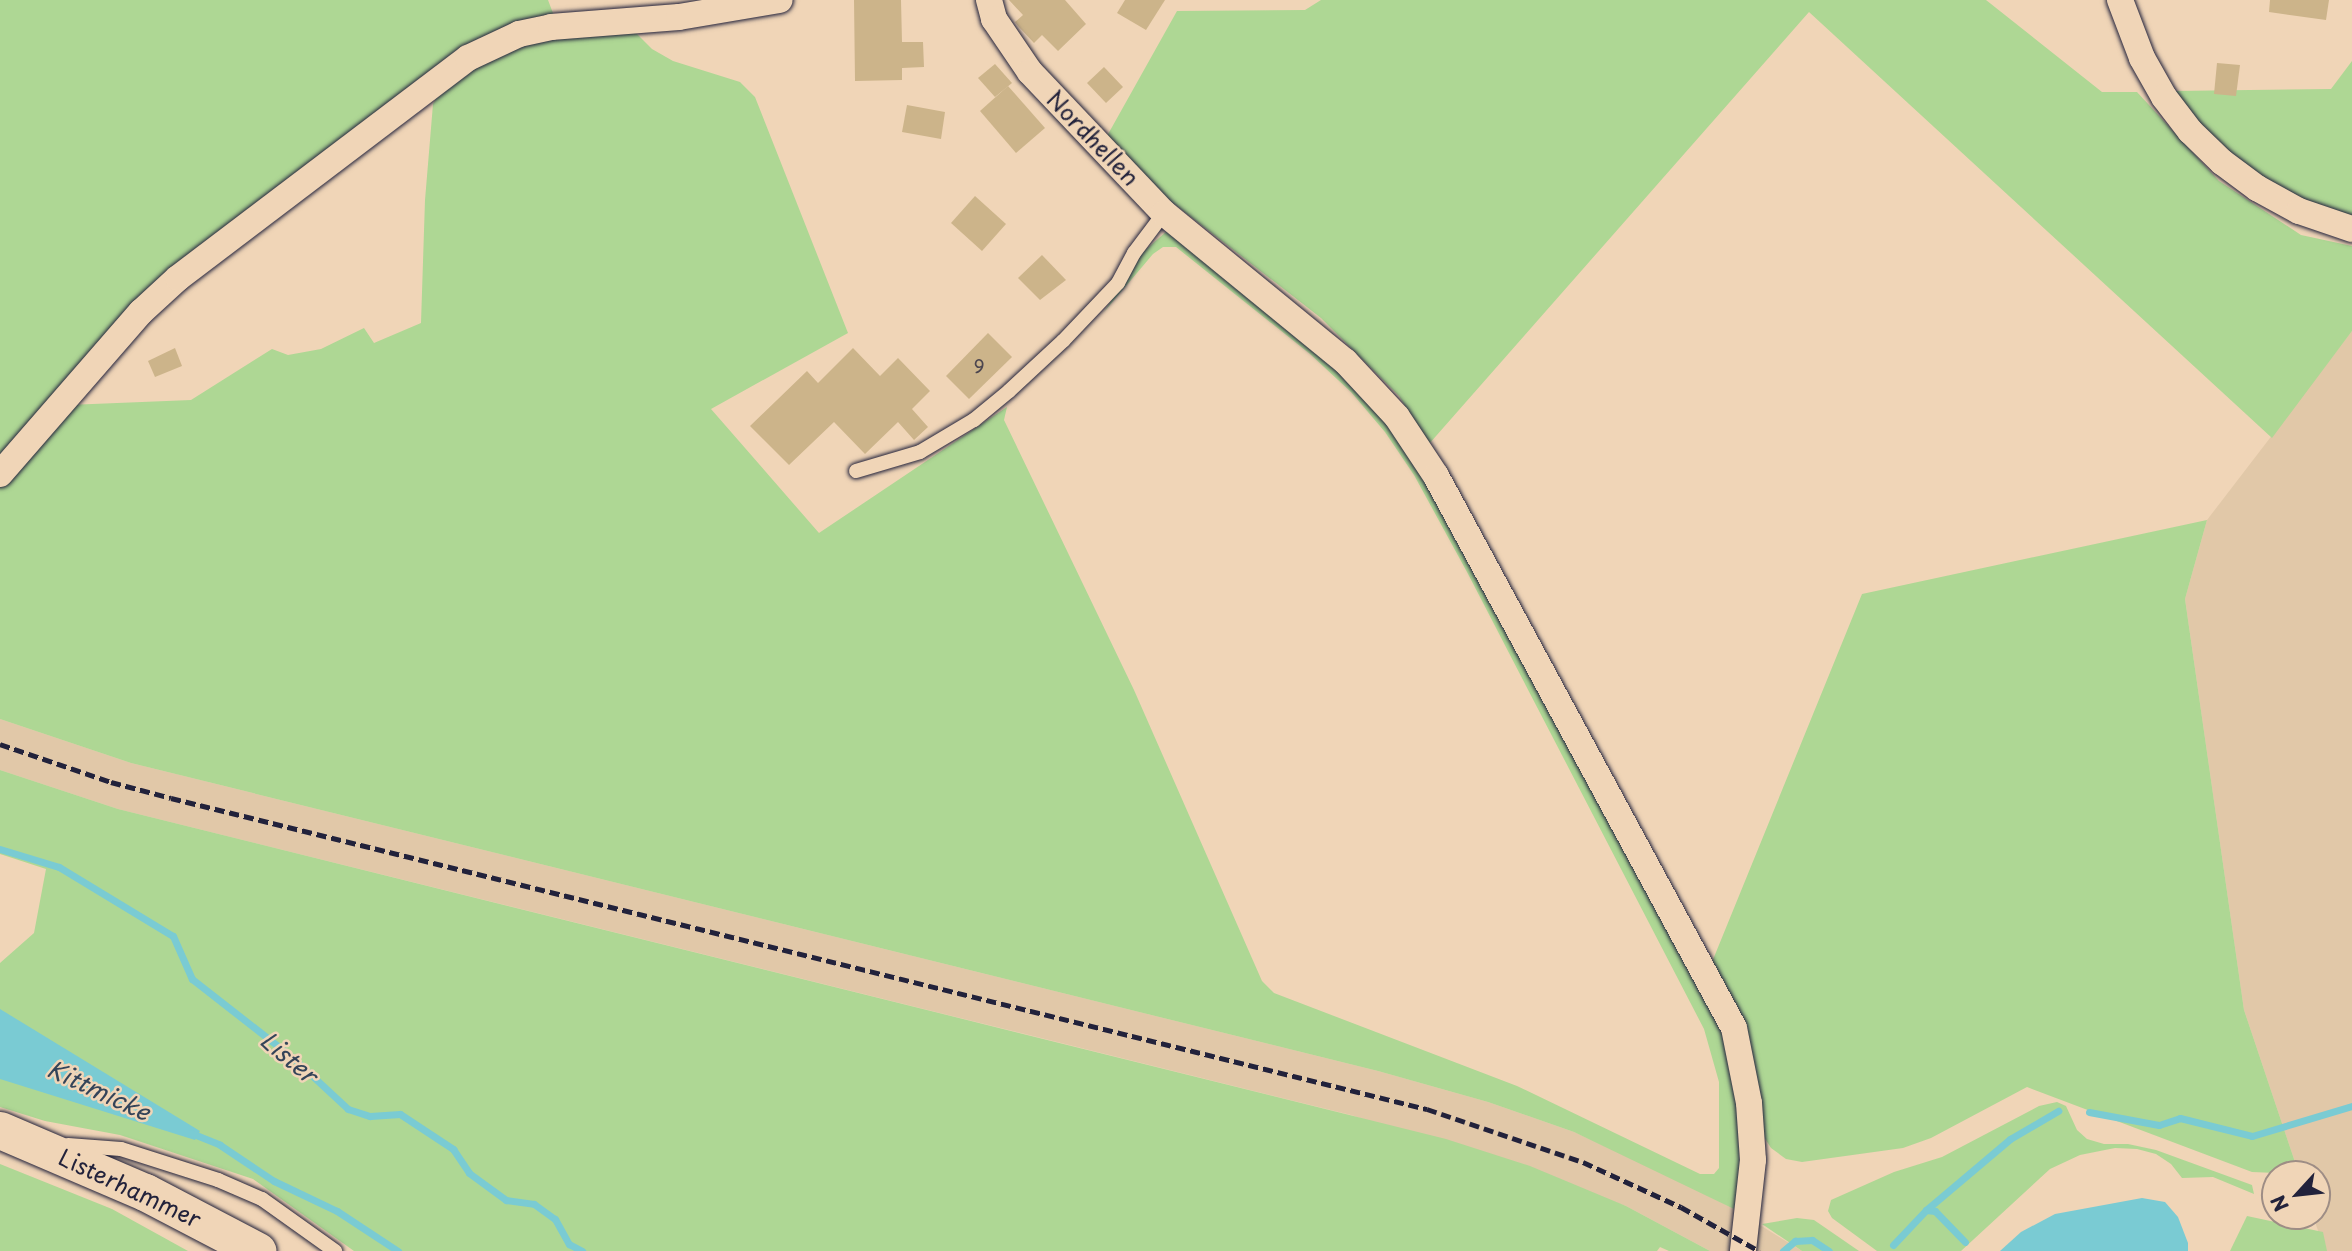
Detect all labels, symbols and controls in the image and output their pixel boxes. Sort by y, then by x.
street label: Nordhellen [1041,85,1145,191]
house number: 9 [973,355,985,377]
water label: Lister [255,1025,323,1089]
water label: Kittmicke [43,1054,155,1126]
street label: Listerhammer [54,1143,206,1233]
north arrow [2261,1160,2331,1230]
text: N [2263,1191,2295,1217]

